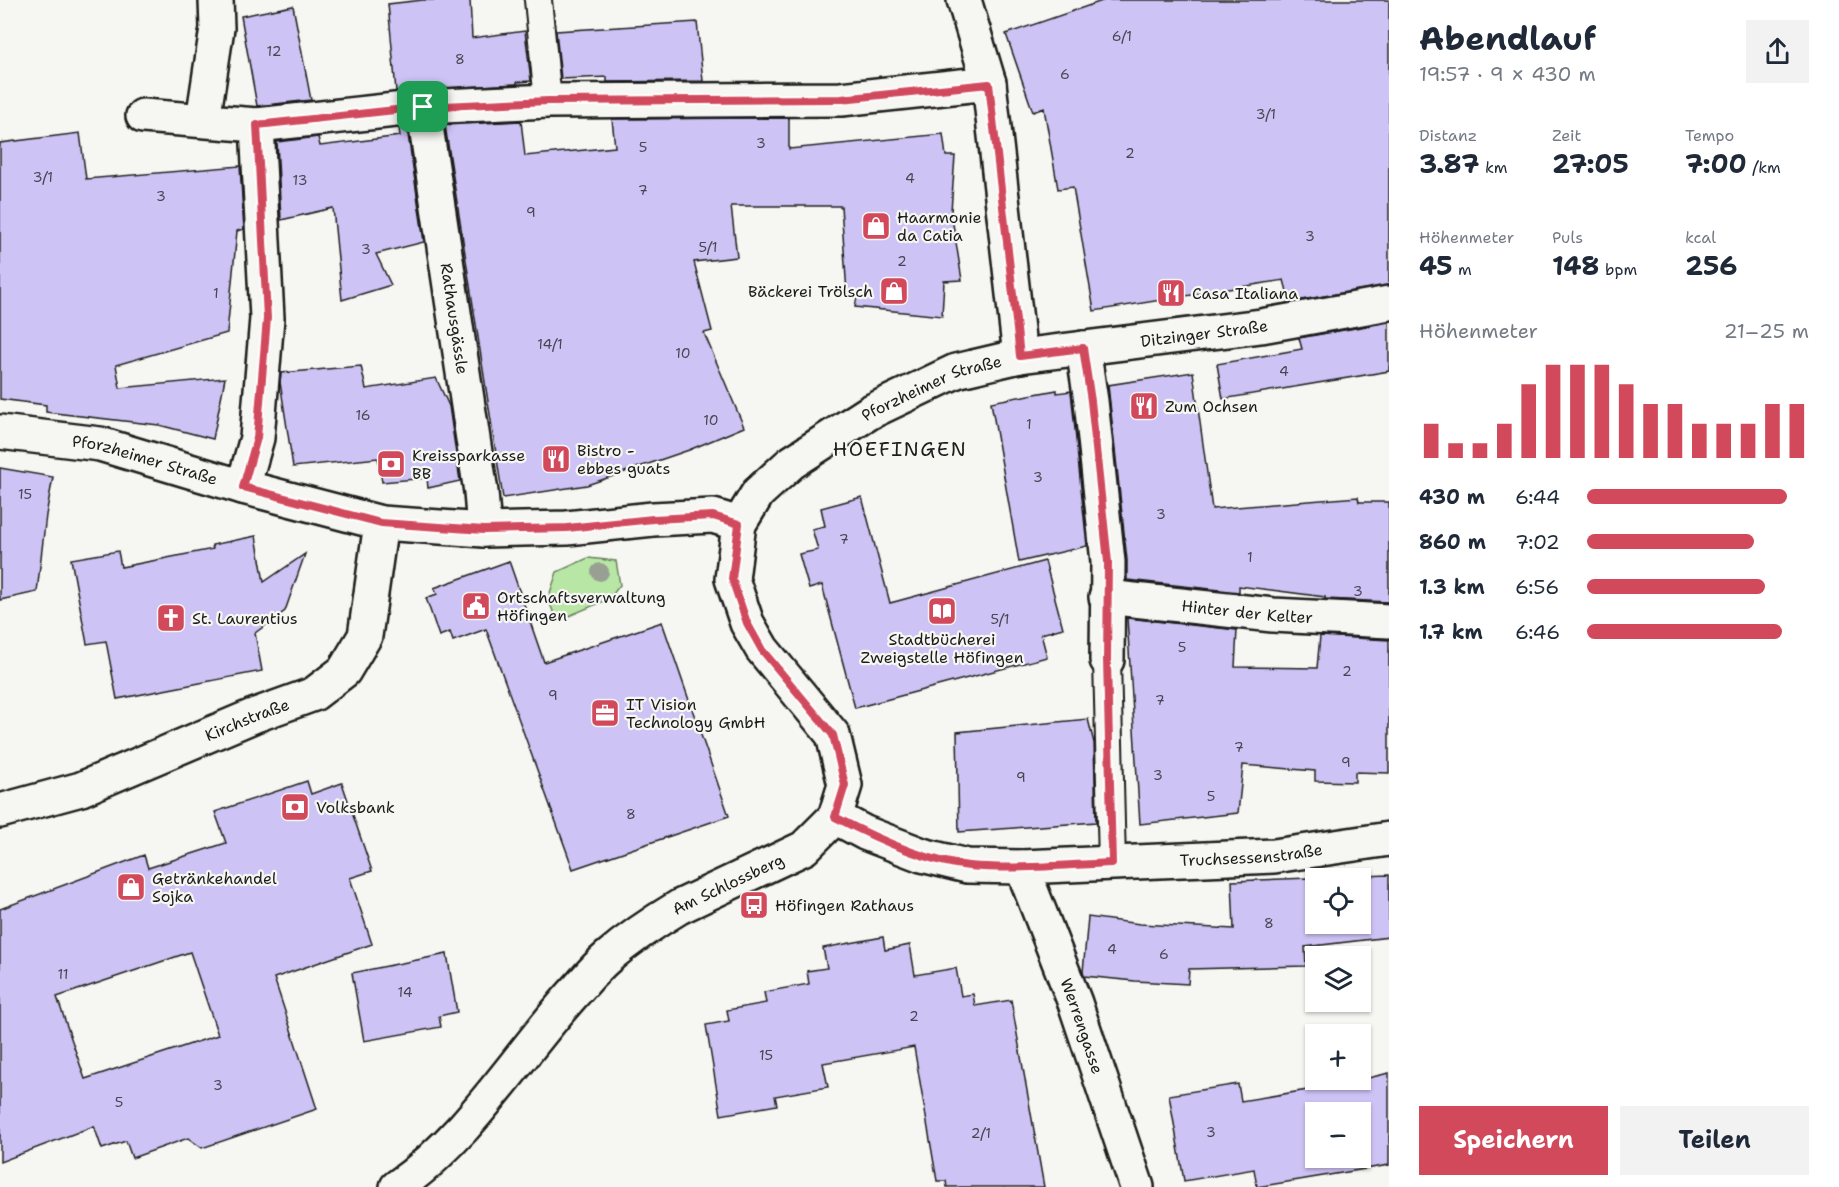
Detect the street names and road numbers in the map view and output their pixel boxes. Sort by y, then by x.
street label: Rathausgässle [436,262,473,376]
street label: Ditzinger Straße [1139,315,1270,352]
street label: Pforzheimer Straße [857,351,1004,426]
street label: Pforzheimer Straße [71,431,220,490]
street label: Hinter der Kelter [1181,595,1313,628]
street label: Kirchstraße [202,694,292,746]
street label: Truchsessenstraße [1179,839,1324,871]
street label: Am Schlossberg [668,849,788,920]
street label: Werrengasse [1055,975,1108,1077]

